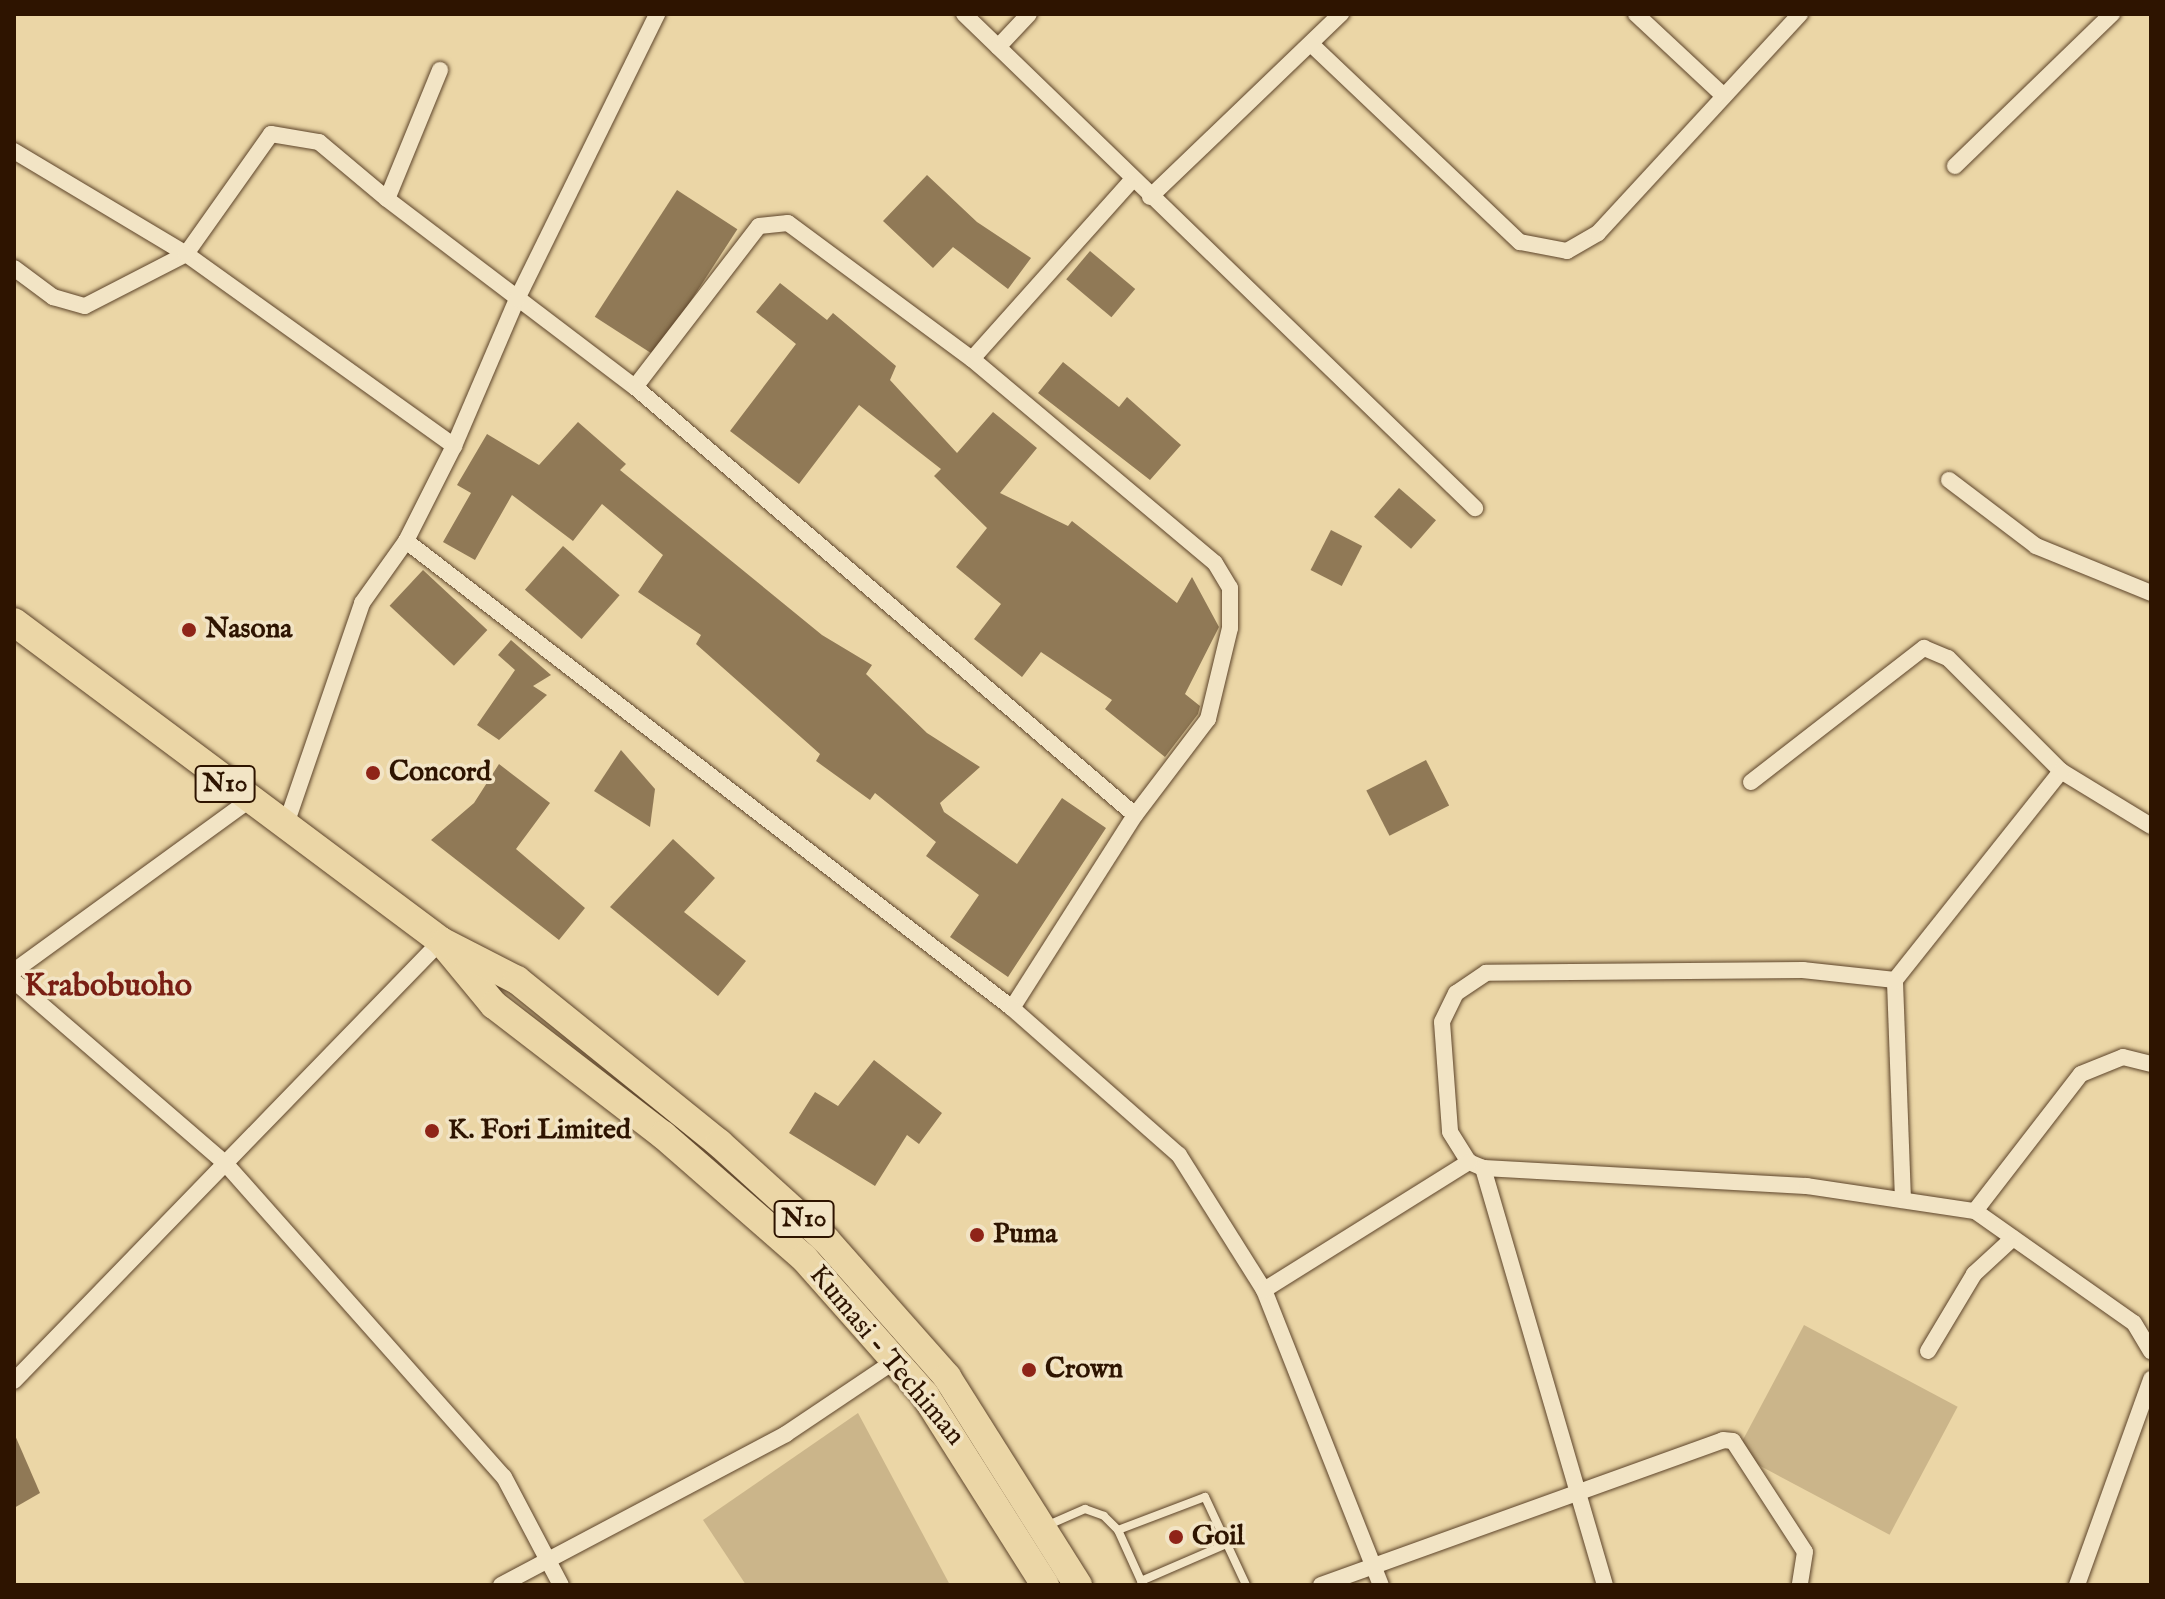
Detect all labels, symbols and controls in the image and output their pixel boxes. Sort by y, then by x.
place label: Nasona [205,613,292,647]
marker: Nasona [180,621,198,639]
place label: Concord [389,756,491,790]
road number: N10 [193,762,257,806]
marker: Concord [364,764,382,782]
district label: Krabobuoho [24,968,192,1006]
place label: K. Fori Limited [448,1114,631,1148]
marker: K. Fori Limited [423,1122,441,1140]
road number: N10 [772,1197,836,1241]
place label: Puma [993,1218,1057,1252]
marker: Puma [968,1226,986,1244]
street label: Kumasi - Techiman [801,1259,971,1453]
place label: Crown [1045,1353,1123,1387]
marker: Crown [1020,1361,1038,1379]
place label: Goil [1192,1520,1244,1554]
marker: Goil [1167,1528,1185,1546]

